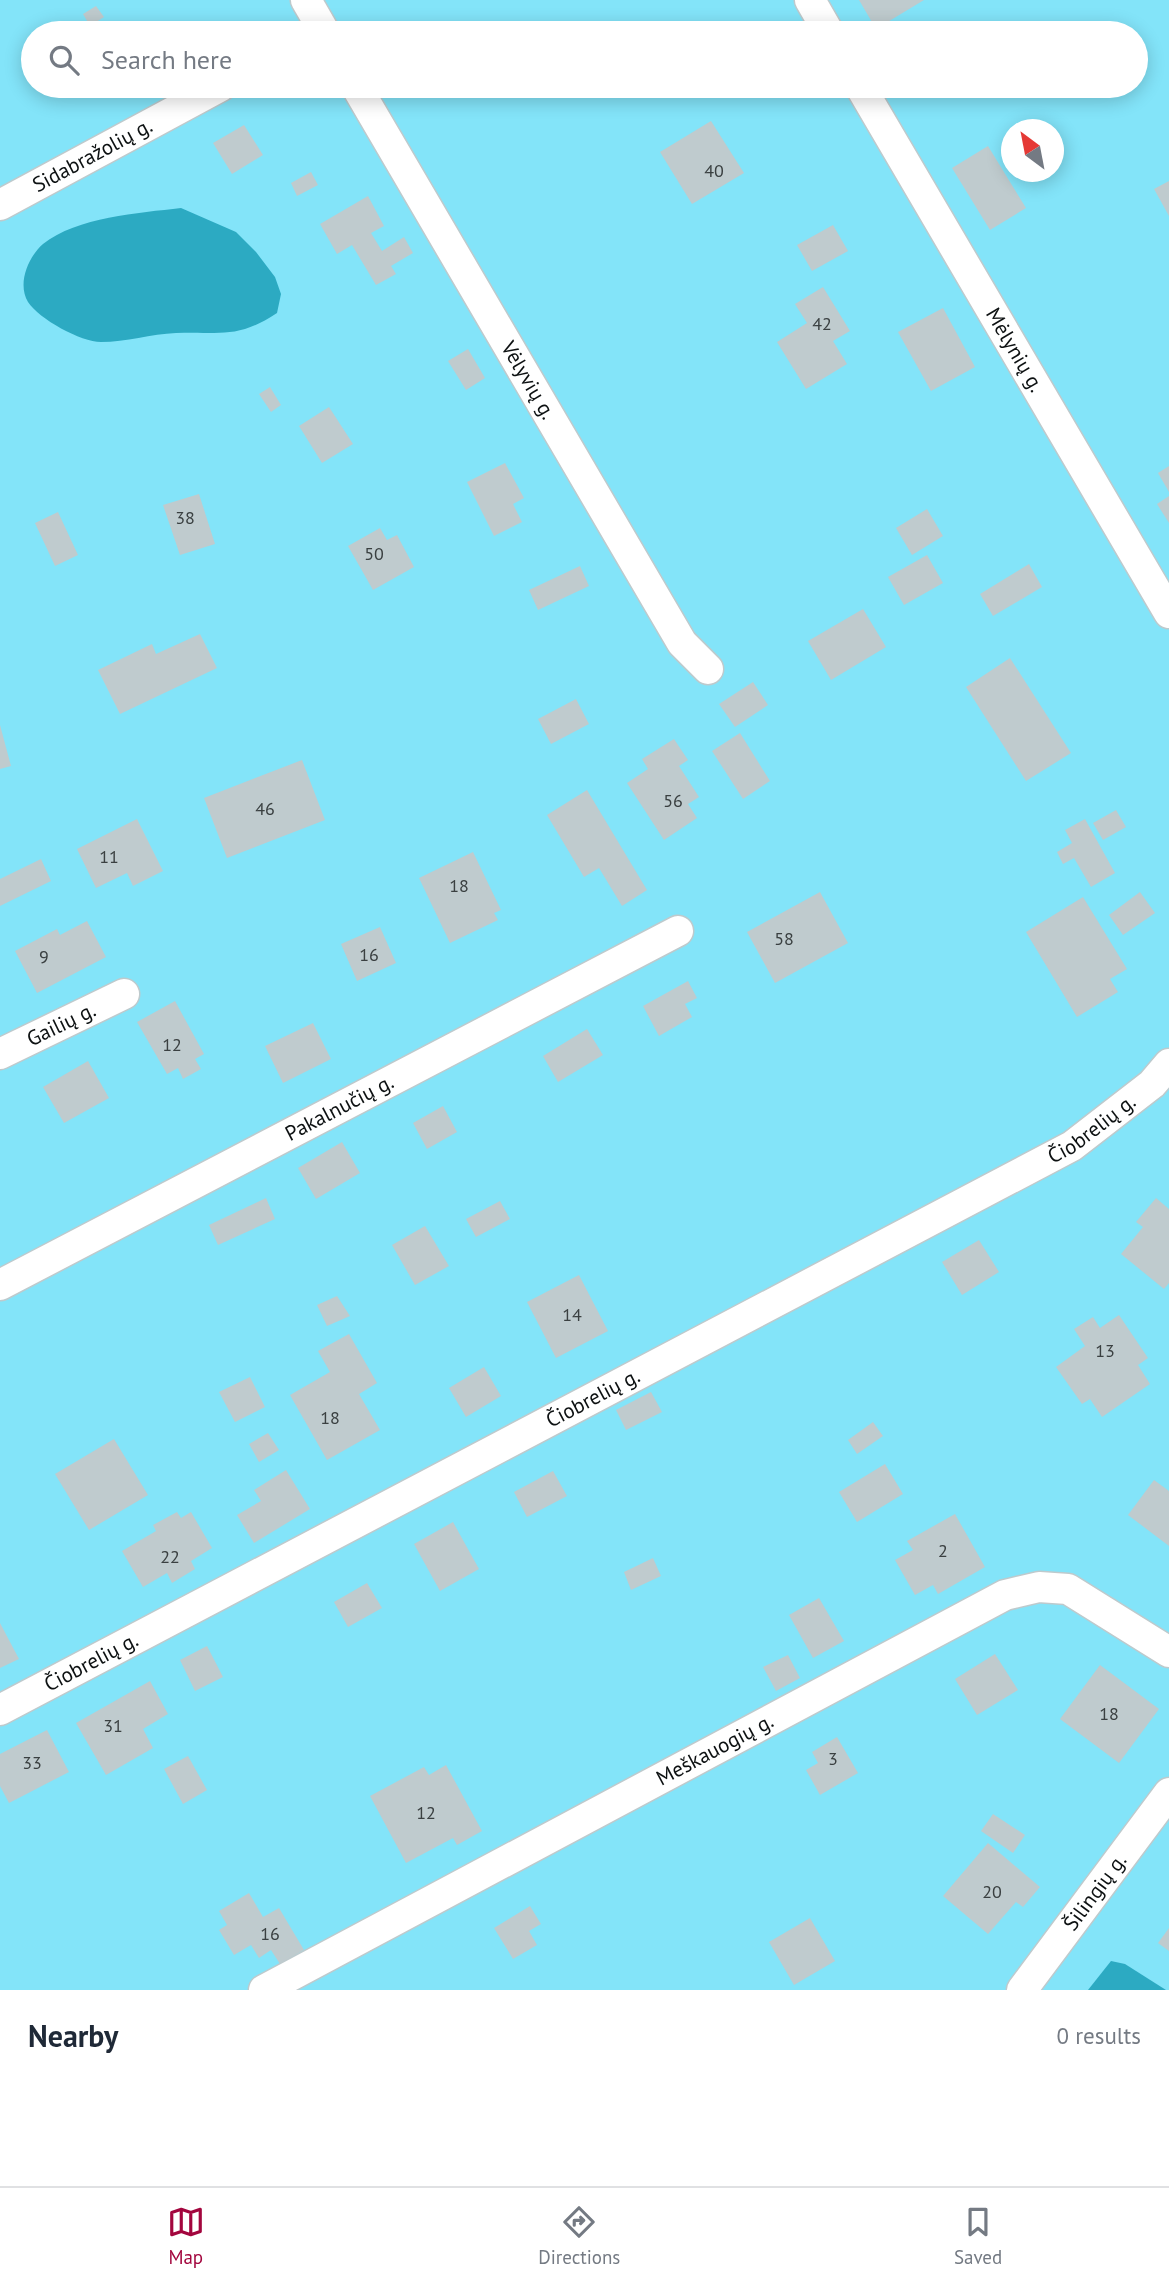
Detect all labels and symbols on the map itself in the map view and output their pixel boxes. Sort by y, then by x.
street label: Sidabražolių g. [28,112,157,198]
north arrow [1001,119,1064,182]
house number: 40 [704,159,724,182]
street label: Mėlynių g. [980,303,1050,397]
house number: 42 [812,312,832,335]
street label: Vėlyvių g. [495,335,562,424]
house number: 38 [175,506,195,529]
house number: 50 [364,542,384,565]
house number: 56 [663,789,683,812]
house number: 46 [255,797,275,820]
house number: 11 [99,845,119,868]
house number: 18 [449,874,469,897]
house number: 58 [774,927,794,950]
house number: 16 [359,943,379,966]
house number: 9 [39,945,49,968]
street label: Gailių g. [22,996,100,1052]
house number: 12 [162,1033,182,1056]
street label: Pakalnučių g. [280,1068,398,1147]
street label: Čiobrelių g. [1043,1088,1141,1169]
house number: 14 [562,1303,582,1326]
house number: 13 [1095,1339,1115,1362]
street label: Čiobrelių g. [541,1362,644,1433]
house number: 18 [320,1406,340,1429]
house number: 2 [938,1539,948,1562]
house number: 22 [160,1545,180,1568]
street label: Čiobrelių g. [39,1626,143,1697]
house number: 18 [1099,1702,1119,1725]
street label: Meškauogių g. [651,1707,778,1791]
house number: 31 [103,1714,123,1737]
house number: 3 [828,1747,838,1770]
house number: 33 [22,1751,42,1774]
house number: 12 [416,1801,436,1824]
street label: Šilingių g. [1057,1848,1132,1936]
house number: 20 [982,1880,1002,1903]
house number: 16 [260,1922,280,1945]

